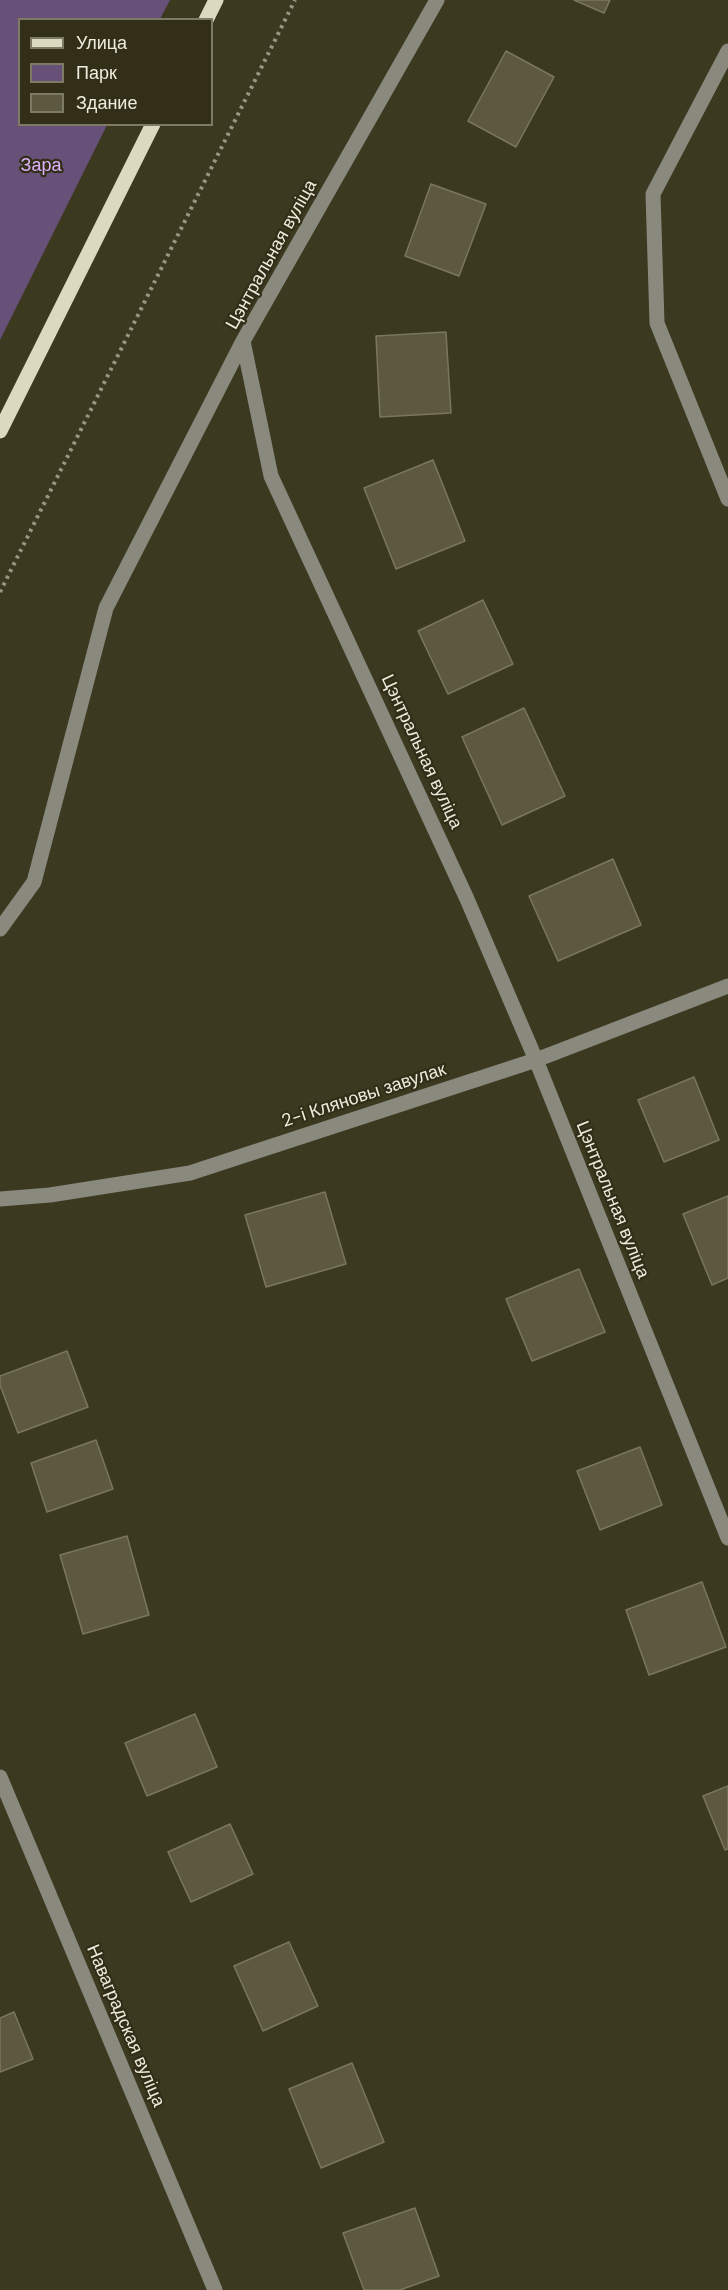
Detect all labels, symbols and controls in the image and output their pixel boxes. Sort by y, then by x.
legend [18,18,213,126]
text: Улица [76,31,127,55]
text: Парк [76,61,117,85]
text: Здание [76,91,137,115]
park label: Зара [21,155,61,177]
street label: Цэнтральная вуліца [222,176,322,334]
street label: Цэнтральная вуліца [376,671,466,833]
street label: 2-і Кляновы завулак [279,1059,449,1133]
street label: Цэнтральная вуліца [571,1118,653,1282]
street label: Наваградская вуліца [81,1942,169,2110]

